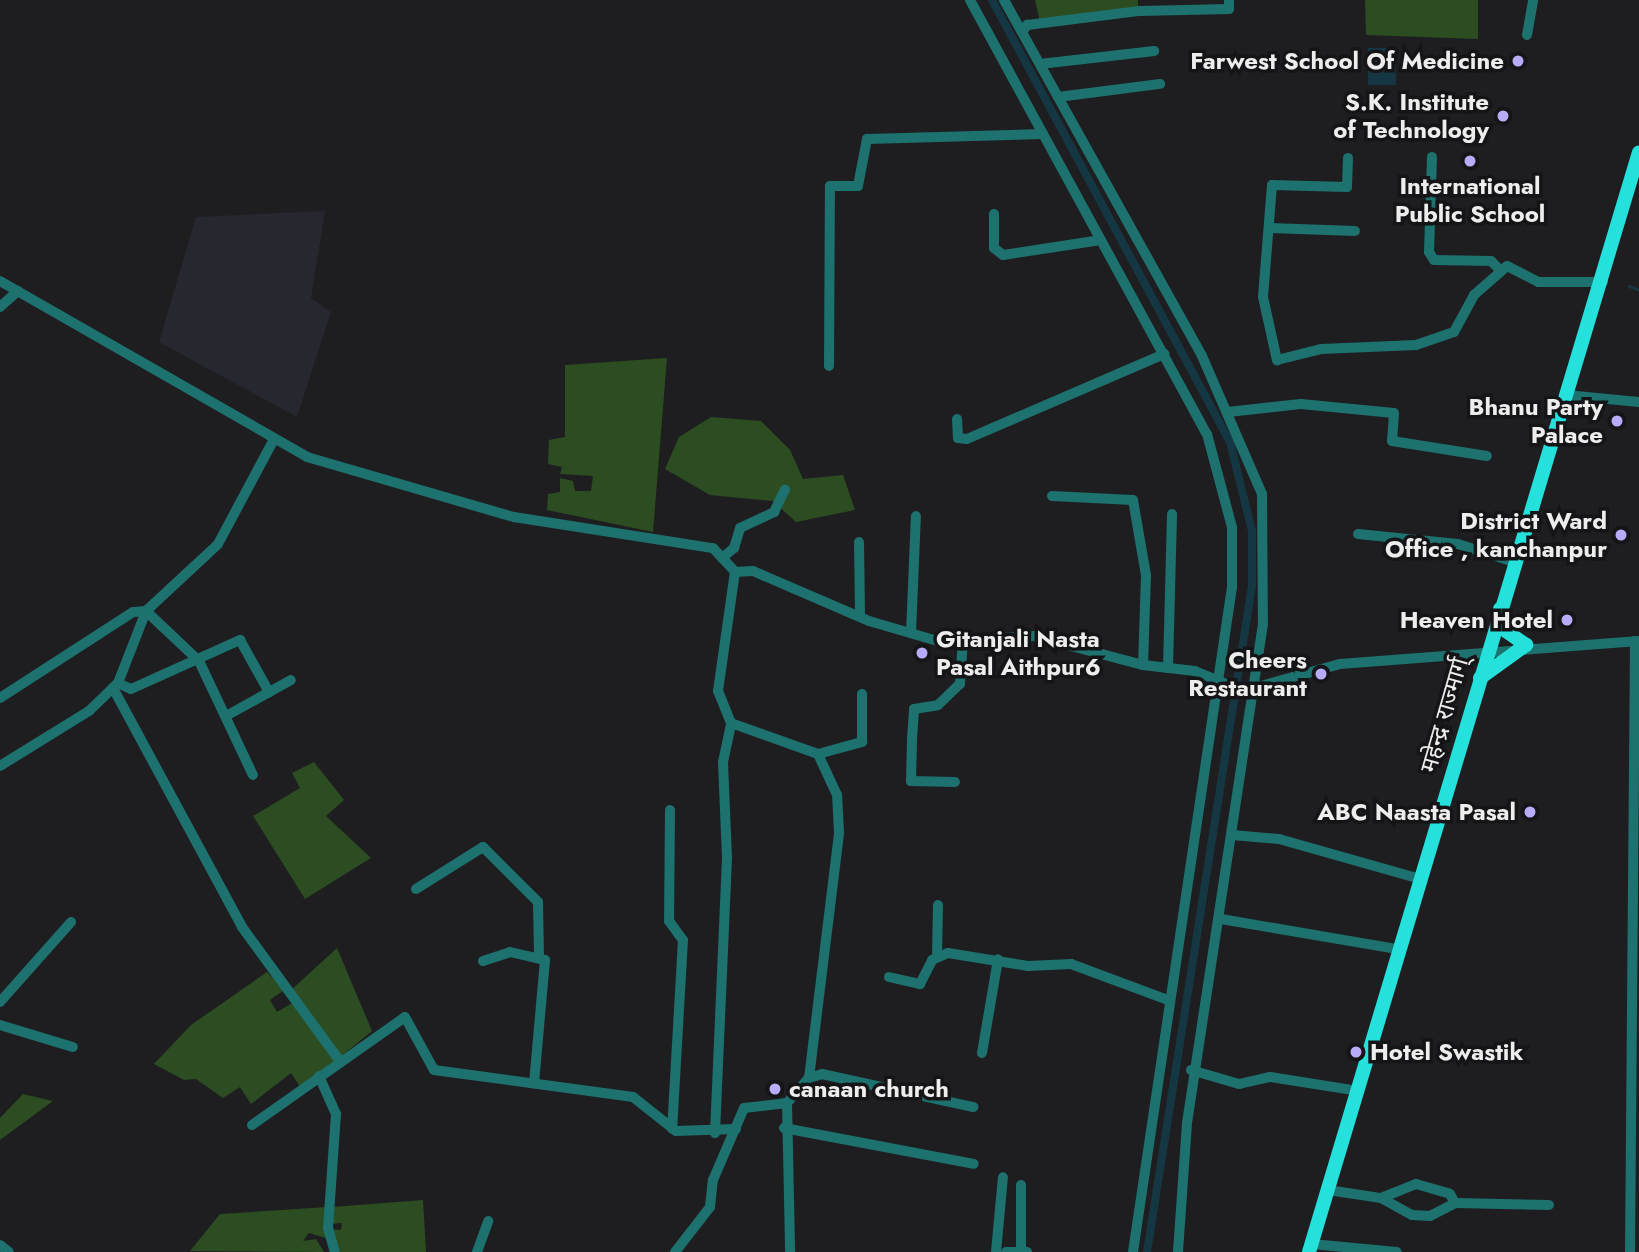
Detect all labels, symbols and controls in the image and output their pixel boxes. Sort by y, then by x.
place label: Farwest School Of Medicine [1190,47,1504,75]
marker: Farwest School Of Medicine [1510,53,1526,69]
place label: S.K. Institute of Technology [1333,88,1489,144]
marker: S.K. Institute of Technology [1495,108,1511,124]
marker: International Public School [1462,153,1478,169]
place label: International Public School [1395,172,1545,228]
place label: Bhanu Party Palace [1469,393,1603,449]
marker: Bhanu Party Palace [1609,413,1625,429]
place label: District Ward Office , kanchanpur [1385,507,1607,563]
marker: District Ward Office , kanchanpur [1613,527,1629,543]
place label: Heaven Hotel [1400,606,1553,634]
marker: Heaven Hotel [1559,612,1575,628]
place label: Gitanjali Nasta Pasal Aithpur6 [936,625,1101,681]
marker: Gitanjali Nasta Pasal Aithpur6 [914,645,930,661]
place label: Cheers Restaurant [1188,646,1307,702]
street label: महेन्द्र राज्मार्ग् [1414,654,1474,776]
marker: Cheers Restaurant [1313,666,1329,682]
place label: ABC Naasta Pasal [1317,798,1516,826]
marker: ABC Naasta Pasal [1522,804,1538,820]
place label: Hotel Swastik [1370,1038,1523,1066]
marker: Hotel Swastik [1348,1044,1364,1060]
place label: canaan church [789,1075,949,1103]
marker: canaan church [767,1081,783,1097]

